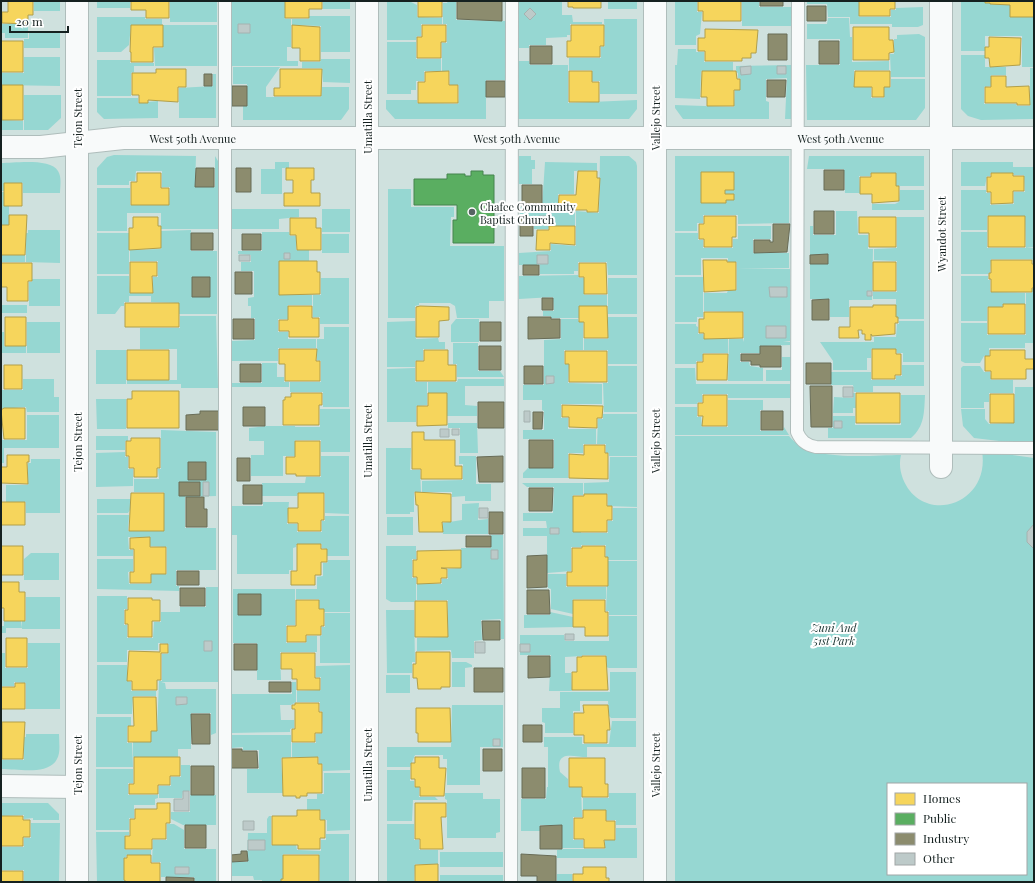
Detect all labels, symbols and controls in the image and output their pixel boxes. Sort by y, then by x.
scale bar [10,8,68,34]
text: 20 m [16,13,43,29]
street label: Umatilla Street [360,80,375,154]
street label: Vallejo Street [648,86,663,151]
street label: Tejon Street [70,88,85,148]
street label: West 50th Avenue [148,131,236,146]
street label: West 50th Avenue [472,131,560,146]
street label: West 50th Avenue [796,131,884,146]
street label: Wyandot Street [934,196,949,273]
place label: Chafee Community Baptist Church [480,199,576,227]
marker: Chafee Community Baptist Church [467,207,477,217]
street label: Umatilla Street [360,404,375,478]
street label: Vallejo Street [648,409,663,474]
street label: Tejon Street [70,412,85,472]
park label: Zuni And 51st Park [810,620,858,648]
street label: Umatilla Street [360,728,375,802]
street label: Vallejo Street [648,733,663,798]
street label: Tejon Street [70,735,85,795]
legend [887,783,1027,875]
text: Homes [923,790,961,806]
text: Public [923,810,957,826]
text: Industry [923,830,969,846]
text: Other [923,850,955,866]

